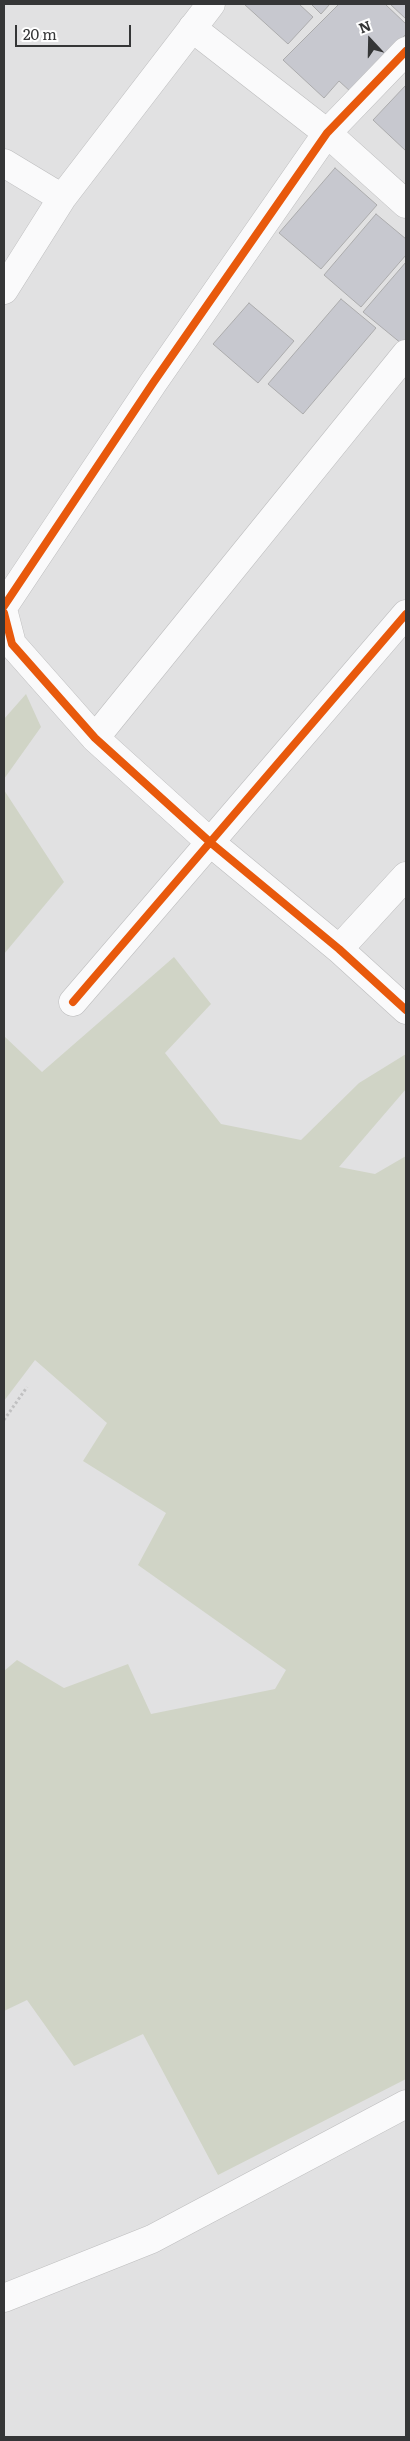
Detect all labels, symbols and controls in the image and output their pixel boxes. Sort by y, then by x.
scale bar [18,15,134,47]
north arrow [345,15,395,65]
text: N [356,15,374,37]
text: 20 m [23,22,57,45]

